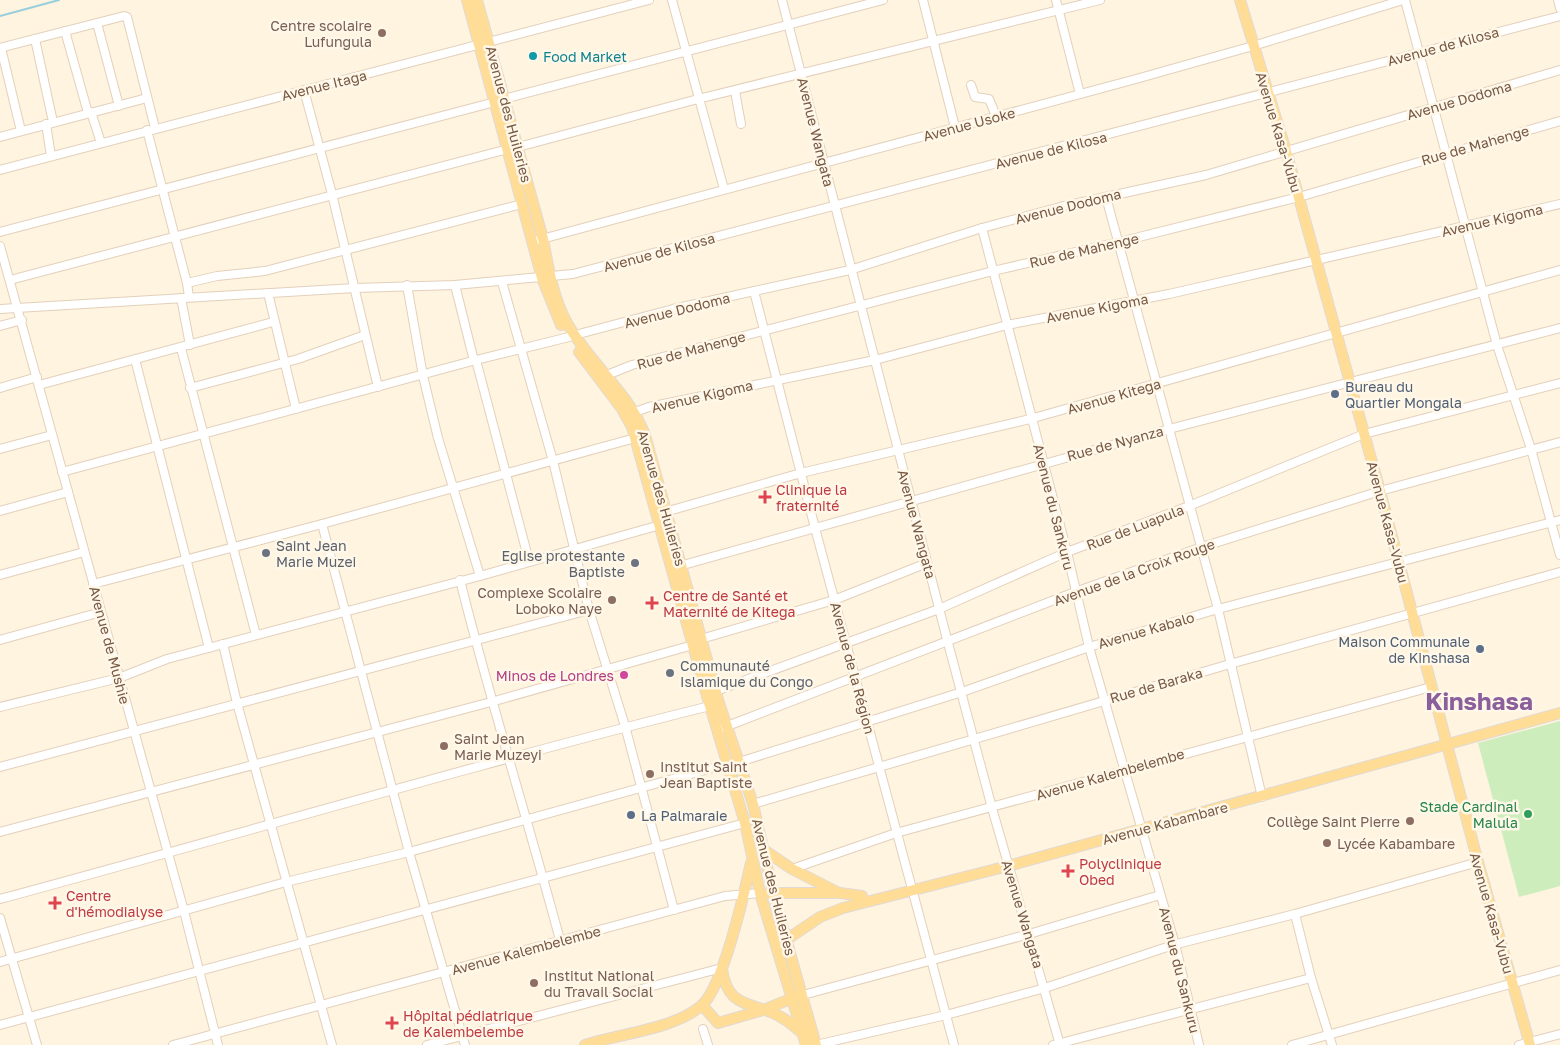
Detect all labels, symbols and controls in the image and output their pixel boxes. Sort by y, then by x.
place label: Centre scolaire Lufungula [270,17,372,50]
street label: Avenue de Kilosa [1385,23,1501,69]
marker: Centre scolaire Lufungula [376,27,388,39]
street label: Avenue des Huileries [483,44,535,184]
place label: Food Market [543,48,627,65]
marker: Food Market [527,50,539,62]
street label: Avenue Itaga [280,66,368,104]
street label: Avenue Kasa-Vubu [1253,70,1305,194]
street label: Avenue Wangata [794,76,838,188]
street label: Avenue Dodoma [1405,77,1513,123]
street label: Avenue Usoke [921,104,1017,144]
street label: Rue de Mahenge [1419,121,1531,169]
street label: Avenue de Kilosa [993,128,1109,172]
street label: Avenue Dodoma [1013,185,1123,227]
street label: Avenue Kigoma [1440,200,1544,240]
street label: Avenue de Kilosa [601,229,717,275]
street label: Rue de Mahenge [1028,229,1140,271]
street label: Avenue Dodoma [622,289,732,331]
street label: Avenue Kigoma [1045,290,1149,326]
street label: Rue de Mahenge [635,327,747,373]
street label: Avenue Kitega [1065,375,1163,417]
street label: Avenue Kigoma [650,376,754,416]
place label: Bureau du Quartier Mongala [1345,378,1462,411]
marker: Bureau du Quartier Mongala [1329,388,1341,400]
street label: Rue de Nyanza [1065,422,1165,464]
street label: Avenue des Huileries [634,428,690,568]
street label: Avenue du Sankuru [1030,442,1078,572]
street label: Avenue Kasa-Vubu [1364,459,1412,585]
street label: Avenue Wangata [894,468,940,580]
place label: Clinique la fraternité [776,481,847,514]
marker: Clinique la fraternité [758,490,772,504]
street label: Rue de Luapula [1084,501,1186,553]
street label: Avenue de la Croix Rouge [1051,535,1217,609]
place label: Saint Jean Marie Muzei [276,537,356,570]
marker: Saint Jean Marie Muzei [260,547,272,559]
place label: Eglise protestante Baptiste [502,547,625,580]
marker: Eglise protestante Baptiste [629,557,641,569]
street label: Avenue de Mushie [86,584,134,706]
place label: Complexe Scolaire Loboko Naye [477,584,602,617]
place label: Centre de Santé et Maternité de Kitega [663,587,795,620]
marker: Complexe Scolaire Loboko Naye [606,594,618,606]
marker: Centre de Santé et Maternité de Kitega [645,596,659,610]
street label: Avenue de la Région [827,600,879,736]
street label: Avenue Kabalo [1096,608,1196,652]
place label: Maison Communale de Kinshasa [1338,633,1470,666]
marker: Maison Communale de Kinshasa [1474,643,1486,655]
place label: Communauté Islamique du Congo [680,657,813,690]
street label: Rue de Baraka [1108,664,1204,706]
place label: Minos de Londres [496,667,614,684]
marker: Communauté Islamique du Congo [664,667,676,679]
marker: Minos de Londres [618,669,630,681]
district label: Kinshasa [1425,686,1533,715]
place label: Saint Jean Marie Muzeyi [454,730,542,763]
marker: Saint Jean Marie Muzeyi [438,740,450,752]
street label: Avenue Kalembelembe [1034,745,1186,803]
place label: Institut Saint Jean Baptiste [660,758,752,791]
marker: Institut Saint Jean Baptiste [644,768,656,780]
street label: Avenue Kabambare [1100,798,1230,848]
place label: Stade Cardinal Malula [1419,798,1518,831]
place label: La Palmaraie [641,807,727,824]
marker: Stade Cardinal Malula [1522,808,1534,820]
marker: La Palmaraie [625,809,637,821]
place label: Collège Saint Pierre [1267,813,1400,830]
marker: Collège Saint Pierre [1404,815,1416,827]
street label: Avenue des Huileries [749,817,799,957]
place label: Lycée Kabambare [1337,835,1455,852]
marker: Lycée Kabambare [1321,837,1333,849]
street label: Avenue Kasa-Vubu [1467,850,1517,976]
place label: Polyclinique Obed [1079,855,1162,888]
street label: Avenue Wangata [998,858,1048,970]
marker: Polyclinique Obed [1061,864,1075,878]
place label: Centre d'hémodialyse [66,887,163,920]
marker: Centre d'hémodialyse [48,896,62,910]
street label: Avenue du Sankuru [1156,905,1204,1035]
street label: Avenue Kalembelembe [450,922,602,978]
place label: Institut National du Travail Social [544,967,654,1000]
marker: Institut National du Travail Social [528,977,540,989]
place label: Hôpital pédiatrique de Kalembelembe [403,1007,533,1040]
marker: Hôpital pédiatrique de Kalembelembe [385,1016,399,1030]

